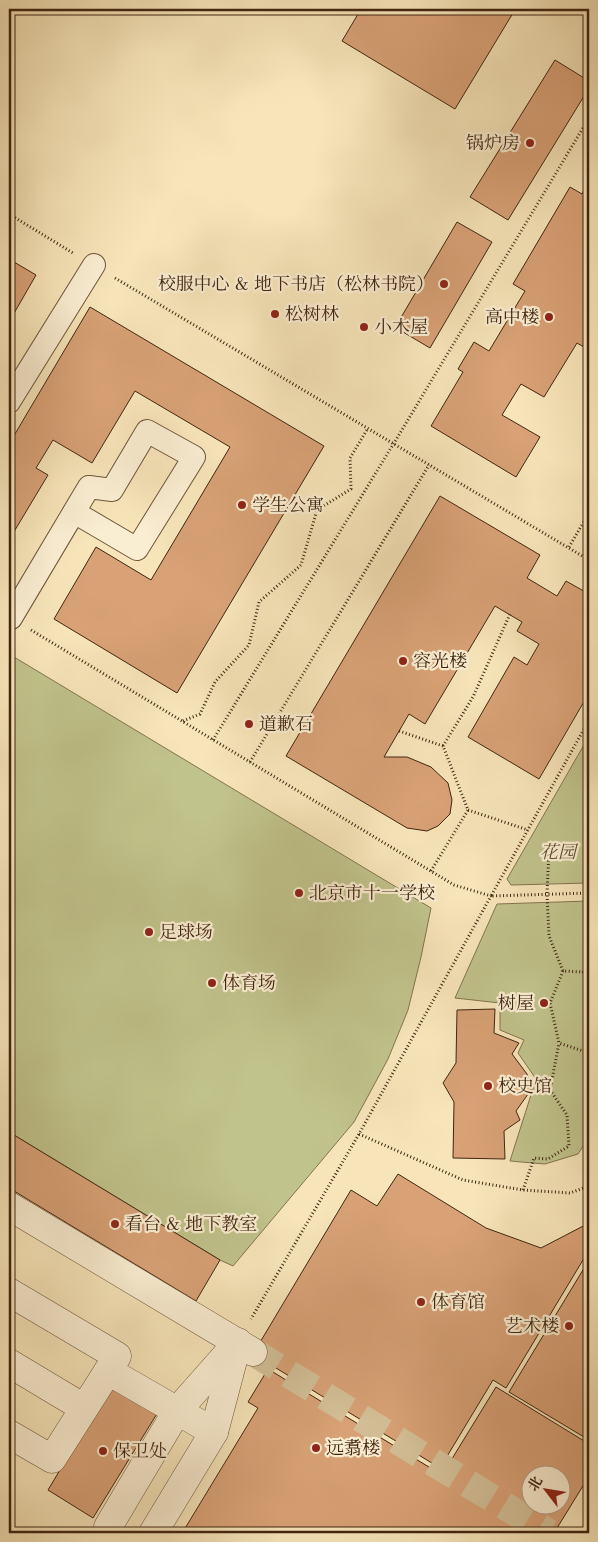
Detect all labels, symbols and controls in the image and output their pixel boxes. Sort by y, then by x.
place label: 锅炉房 [466,133,520,153]
marker: 锅炉房 [524,137,536,149]
place label: 校服中心 & 地下书店（松林书院） [158,274,434,294]
marker: 校服中心 & 地下书店（松林书院） [438,278,450,290]
place label: 松树林 [285,304,339,324]
place label: 高中楼 [485,307,539,327]
marker: 松树林 [269,308,281,320]
marker: 高中楼 [543,311,555,323]
place label: 小木屋 [374,317,428,337]
marker: 小木屋 [358,321,370,333]
place label: 学生公寓 [252,495,324,515]
marker: 学生公寓 [236,499,248,511]
place label: 容光楼 [413,651,467,671]
marker: 容光楼 [397,655,409,667]
place label: 道歉石 [259,714,313,734]
marker: 道歉石 [243,718,255,730]
park label: 花园 [540,842,579,862]
place label: 北京市十一学校 [309,883,435,903]
marker: 北京市十一学校 [293,887,305,899]
place label: 足球场 [159,923,213,942]
marker: 足球场 [143,926,155,938]
place label: 体育场 [222,973,276,993]
marker: 体育场 [206,977,218,989]
place label: 树屋 [498,993,534,1013]
marker: 树屋 [538,997,550,1009]
place label: 校史馆 [498,1076,552,1096]
marker: 校史馆 [482,1080,494,1092]
place label: 看台 & 地下教室 [125,1214,257,1234]
marker: 看台 & 地下教室 [109,1218,121,1230]
place label: 体育馆 [431,1292,485,1312]
marker: 体育馆 [415,1296,427,1308]
place label: 艺术楼 [505,1316,559,1336]
marker: 艺术楼 [563,1320,575,1332]
place label: 远翥楼 [326,1438,380,1458]
place label: 保卫处 [113,1441,167,1461]
marker: 远翥楼 [310,1442,322,1454]
marker: 保卫处 [97,1445,109,1457]
north arrow [520,1464,570,1514]
text: 北 [525,1474,545,1493]

